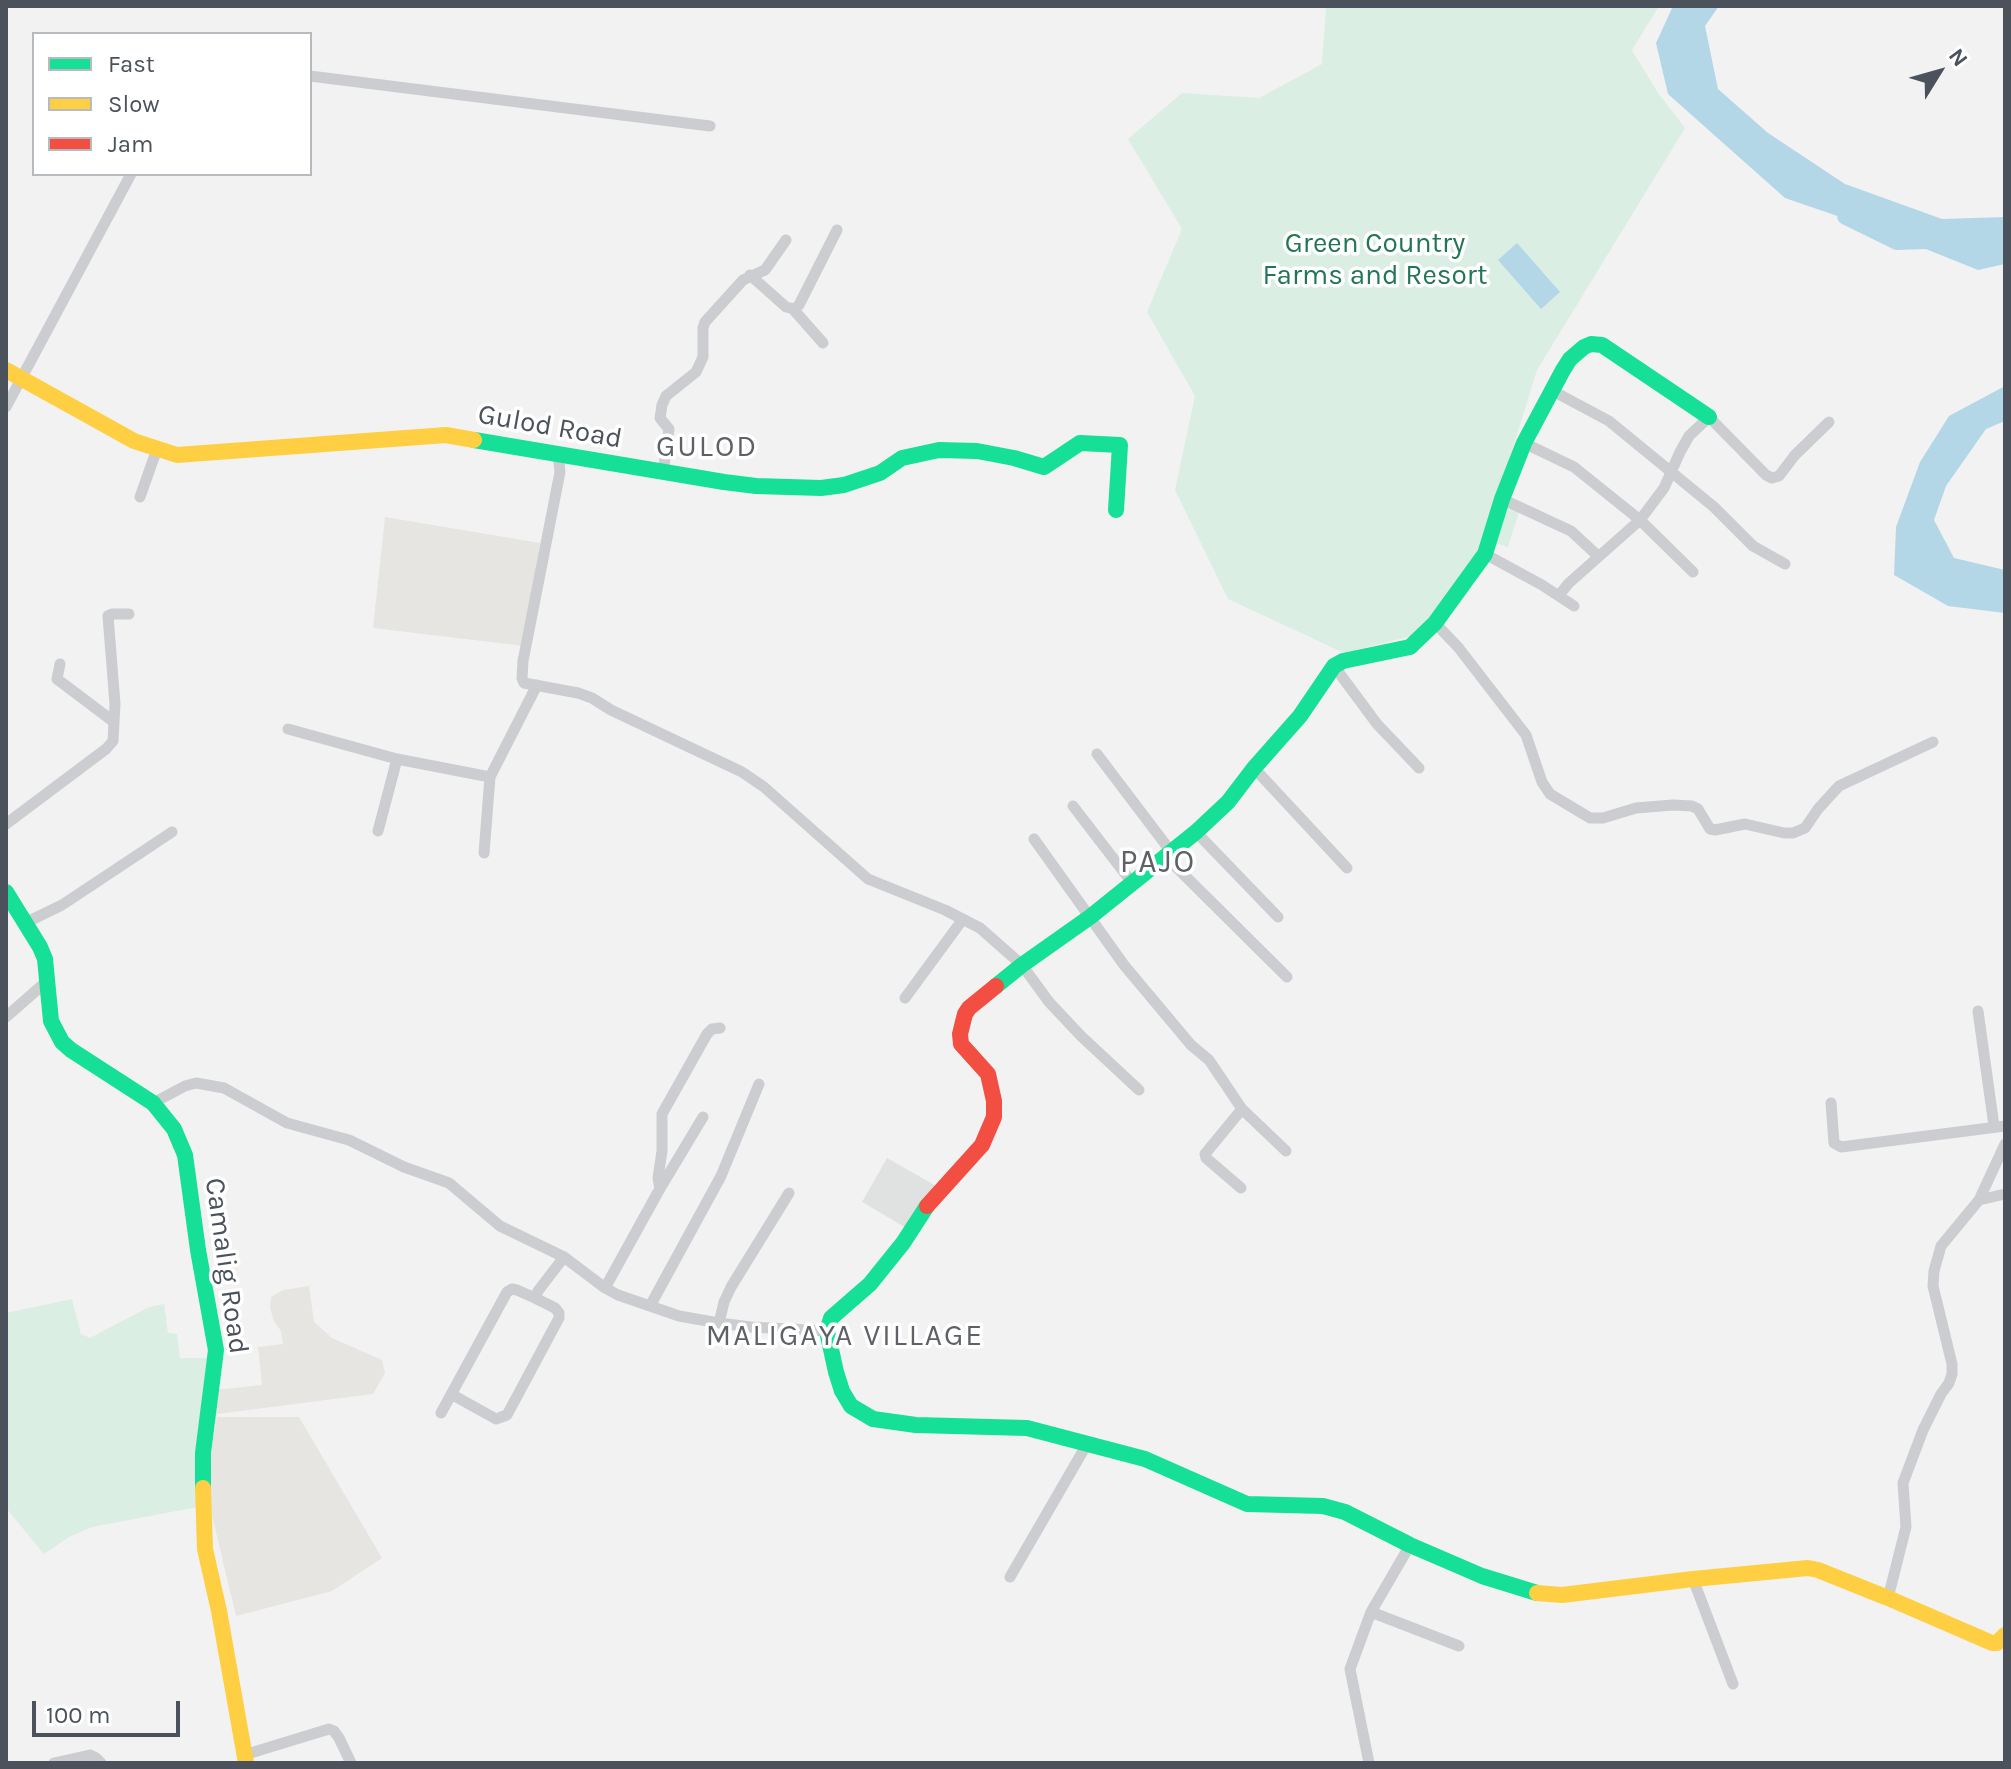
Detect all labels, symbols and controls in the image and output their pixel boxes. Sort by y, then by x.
legend [32,32,312,176]
north arrow [1899,32,1979,112]
text: N [1943,43,1973,72]
text: Fast [108,50,155,78]
text: Slow [108,90,160,118]
text: Jam [108,130,153,158]
park label: Green Country Farms and Resort [1263,227,1487,293]
street label: Gulod Road [475,398,625,456]
district label: GULOD [656,429,758,465]
district label: PAJO [1120,844,1196,882]
street label: Camalig Road [197,1176,255,1356]
district label: MALIGAYA VILLAGE [706,1318,984,1354]
scale bar [36,1685,184,1735]
text: 100 m [46,1701,111,1729]

